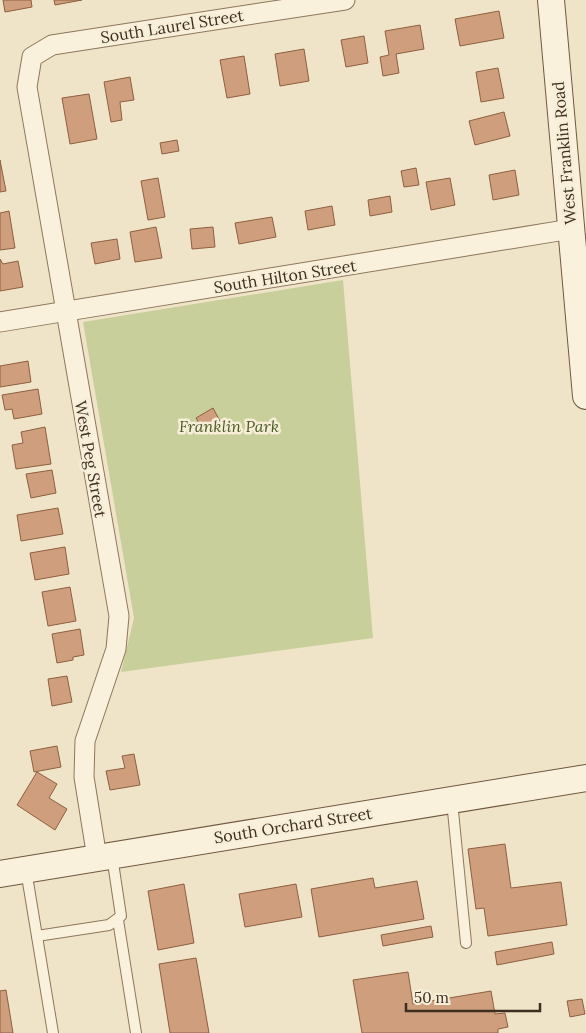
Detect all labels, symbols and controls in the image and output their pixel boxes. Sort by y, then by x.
street label: South Laurel Street [99,5,246,47]
street label: West Franklin Road [548,80,580,225]
street label: South Hilton Street [212,255,358,297]
street label: West Peg Street [71,399,111,520]
park label: Franklin Park [179,416,279,436]
street label: South Orchard Street [213,802,374,847]
scale bar [406,980,540,1012]
text: 50 m [414,988,449,1007]

